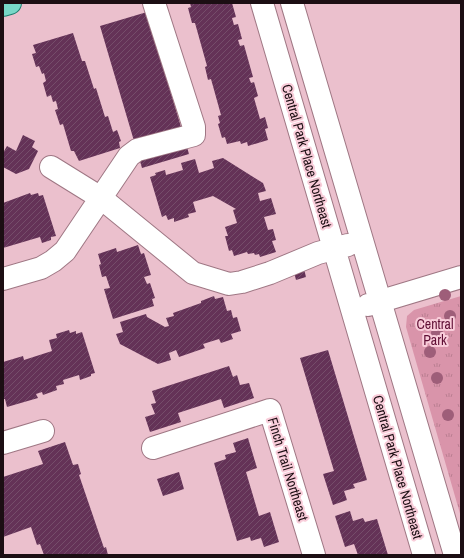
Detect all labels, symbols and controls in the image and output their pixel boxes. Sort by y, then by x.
street label: Central Park Place Northeast [278,82,336,230]
park label: Central Park [416,315,454,349]
street label: Central Park Place Northeast [369,393,427,541]
street label: Finch Trail Northeast [264,415,312,523]

